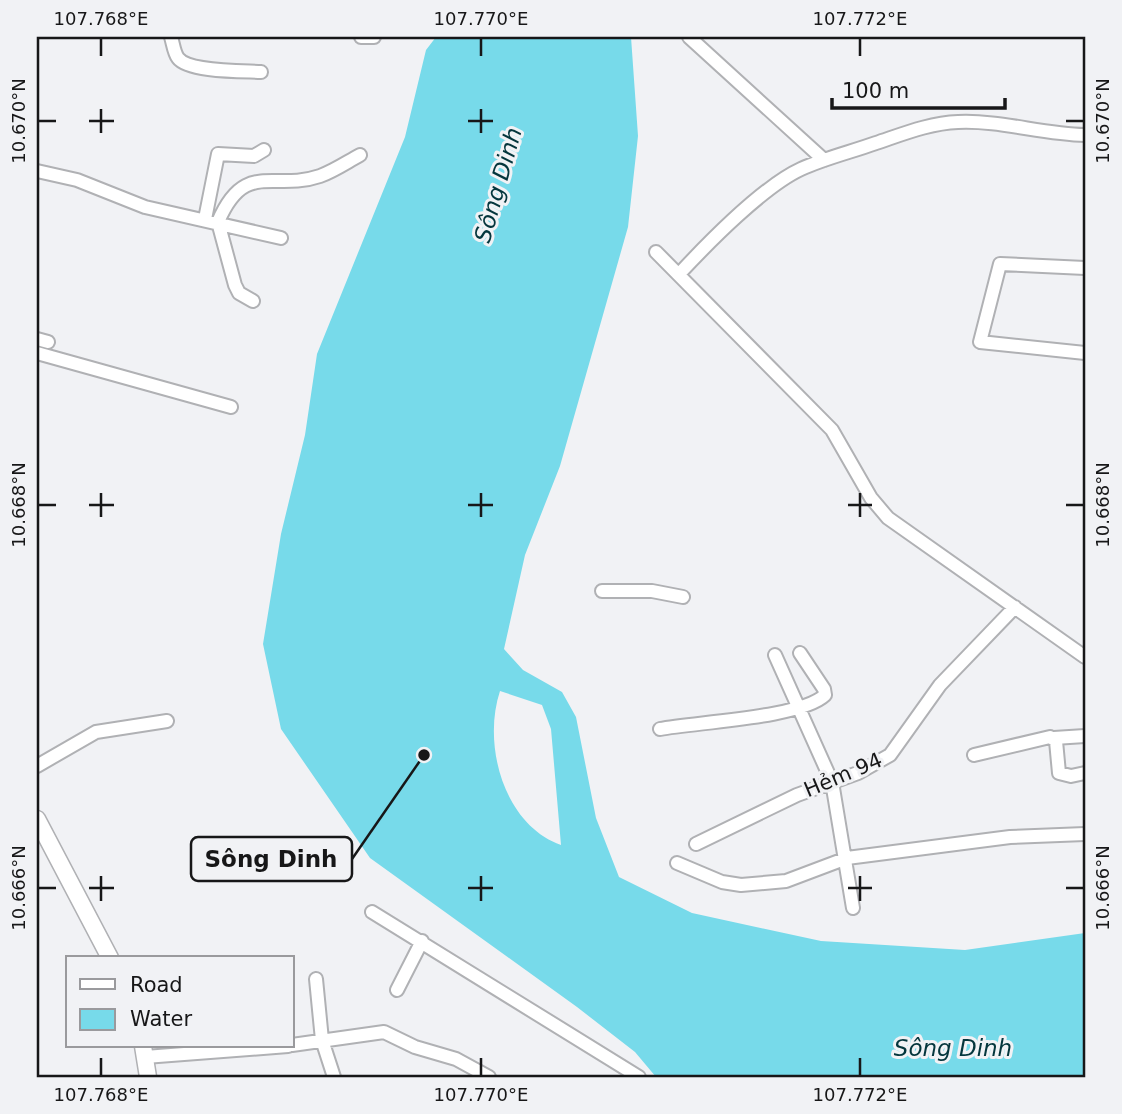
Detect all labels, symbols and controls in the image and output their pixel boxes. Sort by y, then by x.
text: 107.768°E [54,8,148,29]
text: 107.770°E [434,8,528,29]
text: 107.772°E [813,8,907,29]
scale bar [832,66,1005,110]
text: 10.670°N [8,78,29,164]
text: 10.670°N [1092,78,1113,164]
text: 100 m [842,79,909,103]
water label: Sông Dinh [469,124,527,246]
text: 10.668°N [8,462,29,548]
text: 10.668°N [1092,462,1113,548]
street label: Hẻm 94 [800,748,886,802]
callout: Sông Dinh [191,837,352,881]
text: 10.666°N [8,845,29,931]
text: 10.666°N [1092,845,1113,931]
text: Sông Dinh [205,846,337,872]
legend [66,956,294,1048]
text: Road [130,973,183,997]
text: Water [130,1007,192,1031]
water label: Sông Dinh [894,1035,1012,1061]
text: 107.768°E [54,1084,148,1105]
text: 107.770°E [434,1084,528,1105]
text: 107.772°E [813,1084,907,1105]

